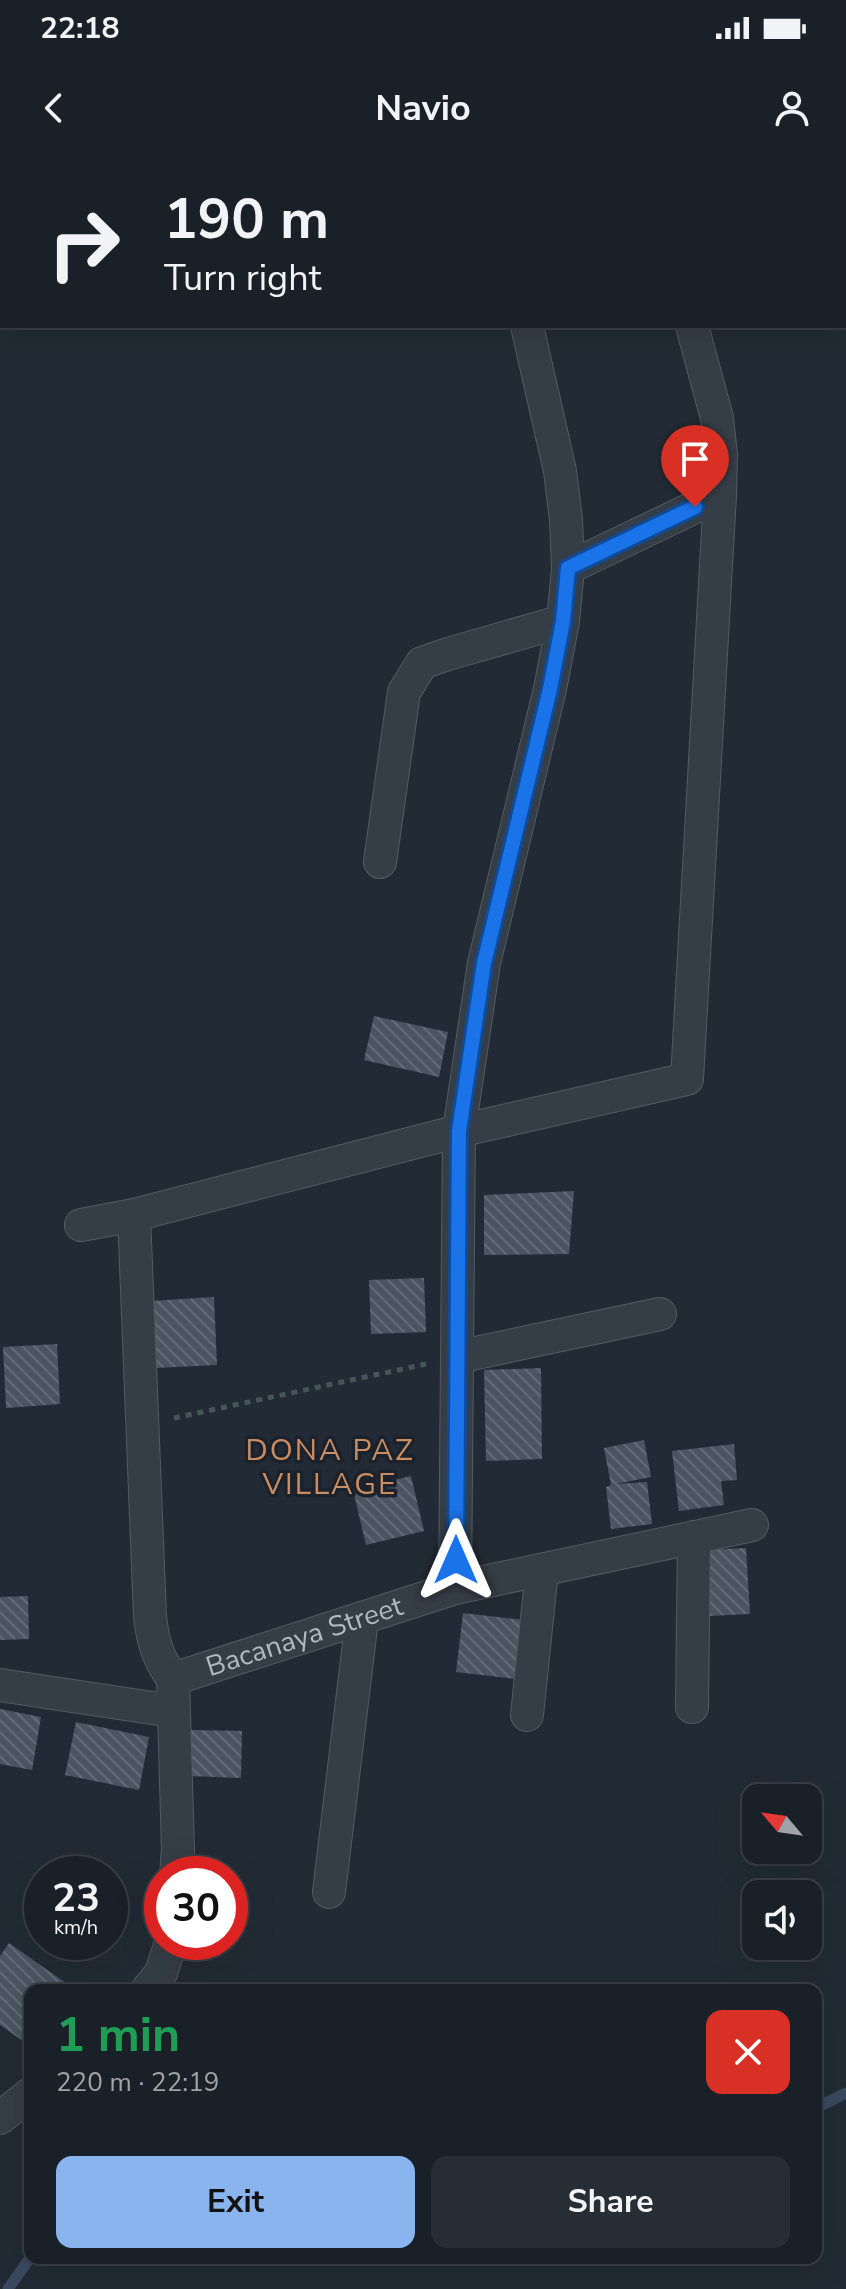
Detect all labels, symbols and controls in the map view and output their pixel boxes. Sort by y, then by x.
text: 22:18 [40,8,119,49]
text: Navio [375,84,471,133]
icon: back [32,86,76,130]
icon: person [770,86,814,130]
text: 190 m [164,181,329,258]
icon: right [32,192,136,296]
text: Turn right [164,254,321,303]
pin [661,425,729,507]
icon: arrive [673,437,717,481]
district label: DONA PAZ VILLAGE [245,1430,415,1505]
position arrow [414,1518,498,1602]
street label: Bacanaya Street [201,1587,408,1686]
north arrow [742,1784,822,1864]
map controls [742,1784,822,1960]
speed limit sign: 30 [144,1856,248,1960]
text: 23 [52,1871,100,1925]
button: sound [742,1880,822,1960]
text: km/h [54,1914,98,1941]
text: 1 min [56,2002,180,2068]
button: close [706,2010,790,2094]
text: 220 m · 22:19 [56,2065,219,2100]
button: Exit [56,2156,415,2248]
button: Share [431,2156,790,2248]

